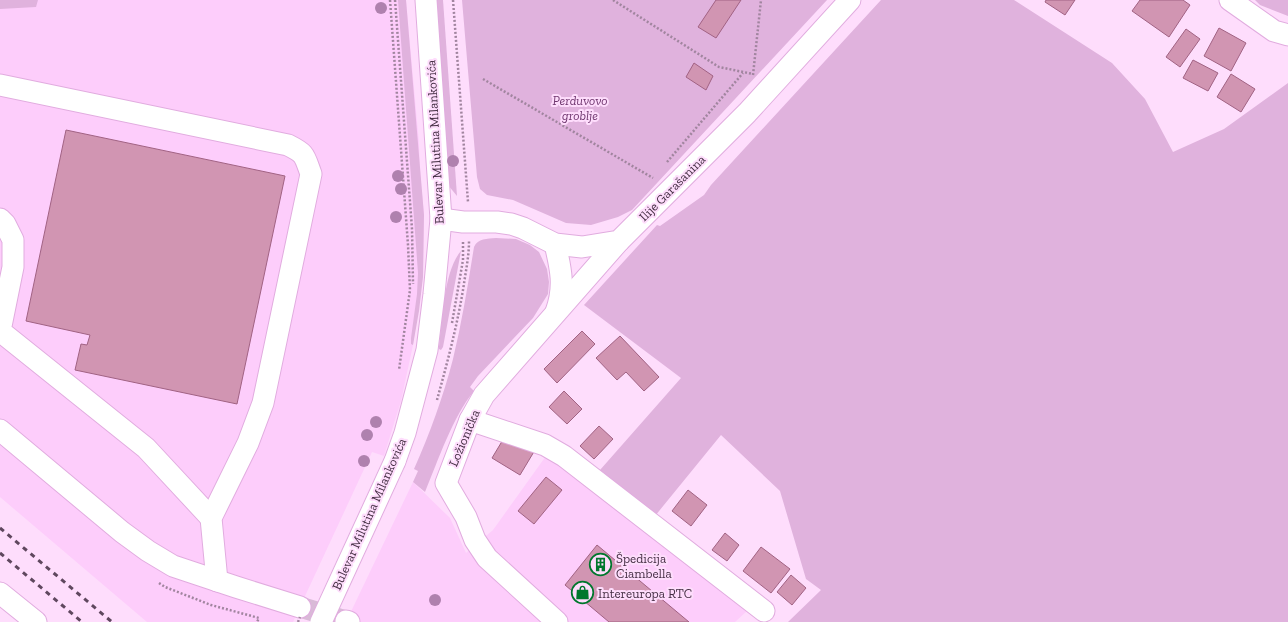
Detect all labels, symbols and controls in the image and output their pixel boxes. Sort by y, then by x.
street label: Bulevar Milutina Milankovića [423,59,447,224]
park label: Perduvovo groblje [553,93,607,123]
street label: Ilije Garašanina [636,151,709,225]
street label: Ložionička [445,407,483,469]
street label: Bulevar Milutina Milankovića [329,435,410,592]
place label: Špedicija Ciambella [616,551,673,581]
building icon: Špedicija Ciambella [588,552,614,578]
shop icon: Intereuropa RTC [569,580,595,606]
place label: Intereuropa RTC [598,586,692,601]

